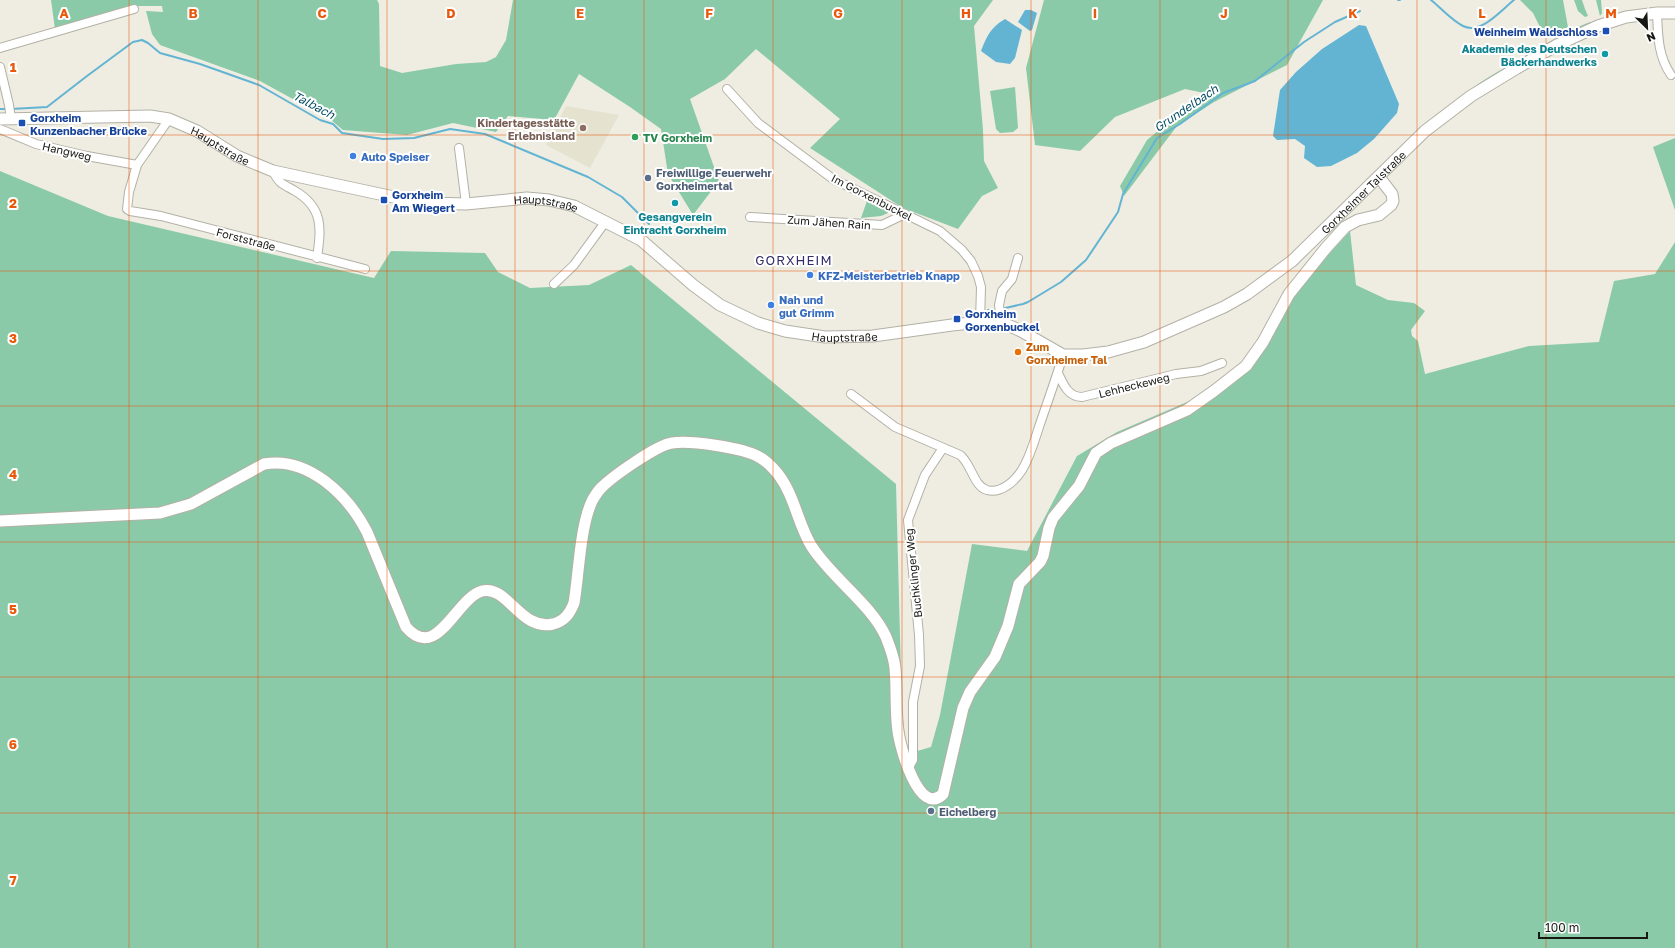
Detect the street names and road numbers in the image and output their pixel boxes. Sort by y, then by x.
street label: Hauptstraße [189,123,252,167]
street label: Hangweg [41,139,93,163]
street label: Gorxheimer Talstraße [1318,147,1408,236]
street label: Im Gorxenbuckel [829,171,915,223]
street label: Hauptstraße [513,191,581,214]
street label: Zum Jähen Rain [787,213,871,231]
street label: Forststraße [215,225,277,253]
street label: Hauptstraße [811,329,878,344]
street label: Lehheckeweg [1097,370,1171,400]
street label: Buchklinger Weg [902,528,924,618]

